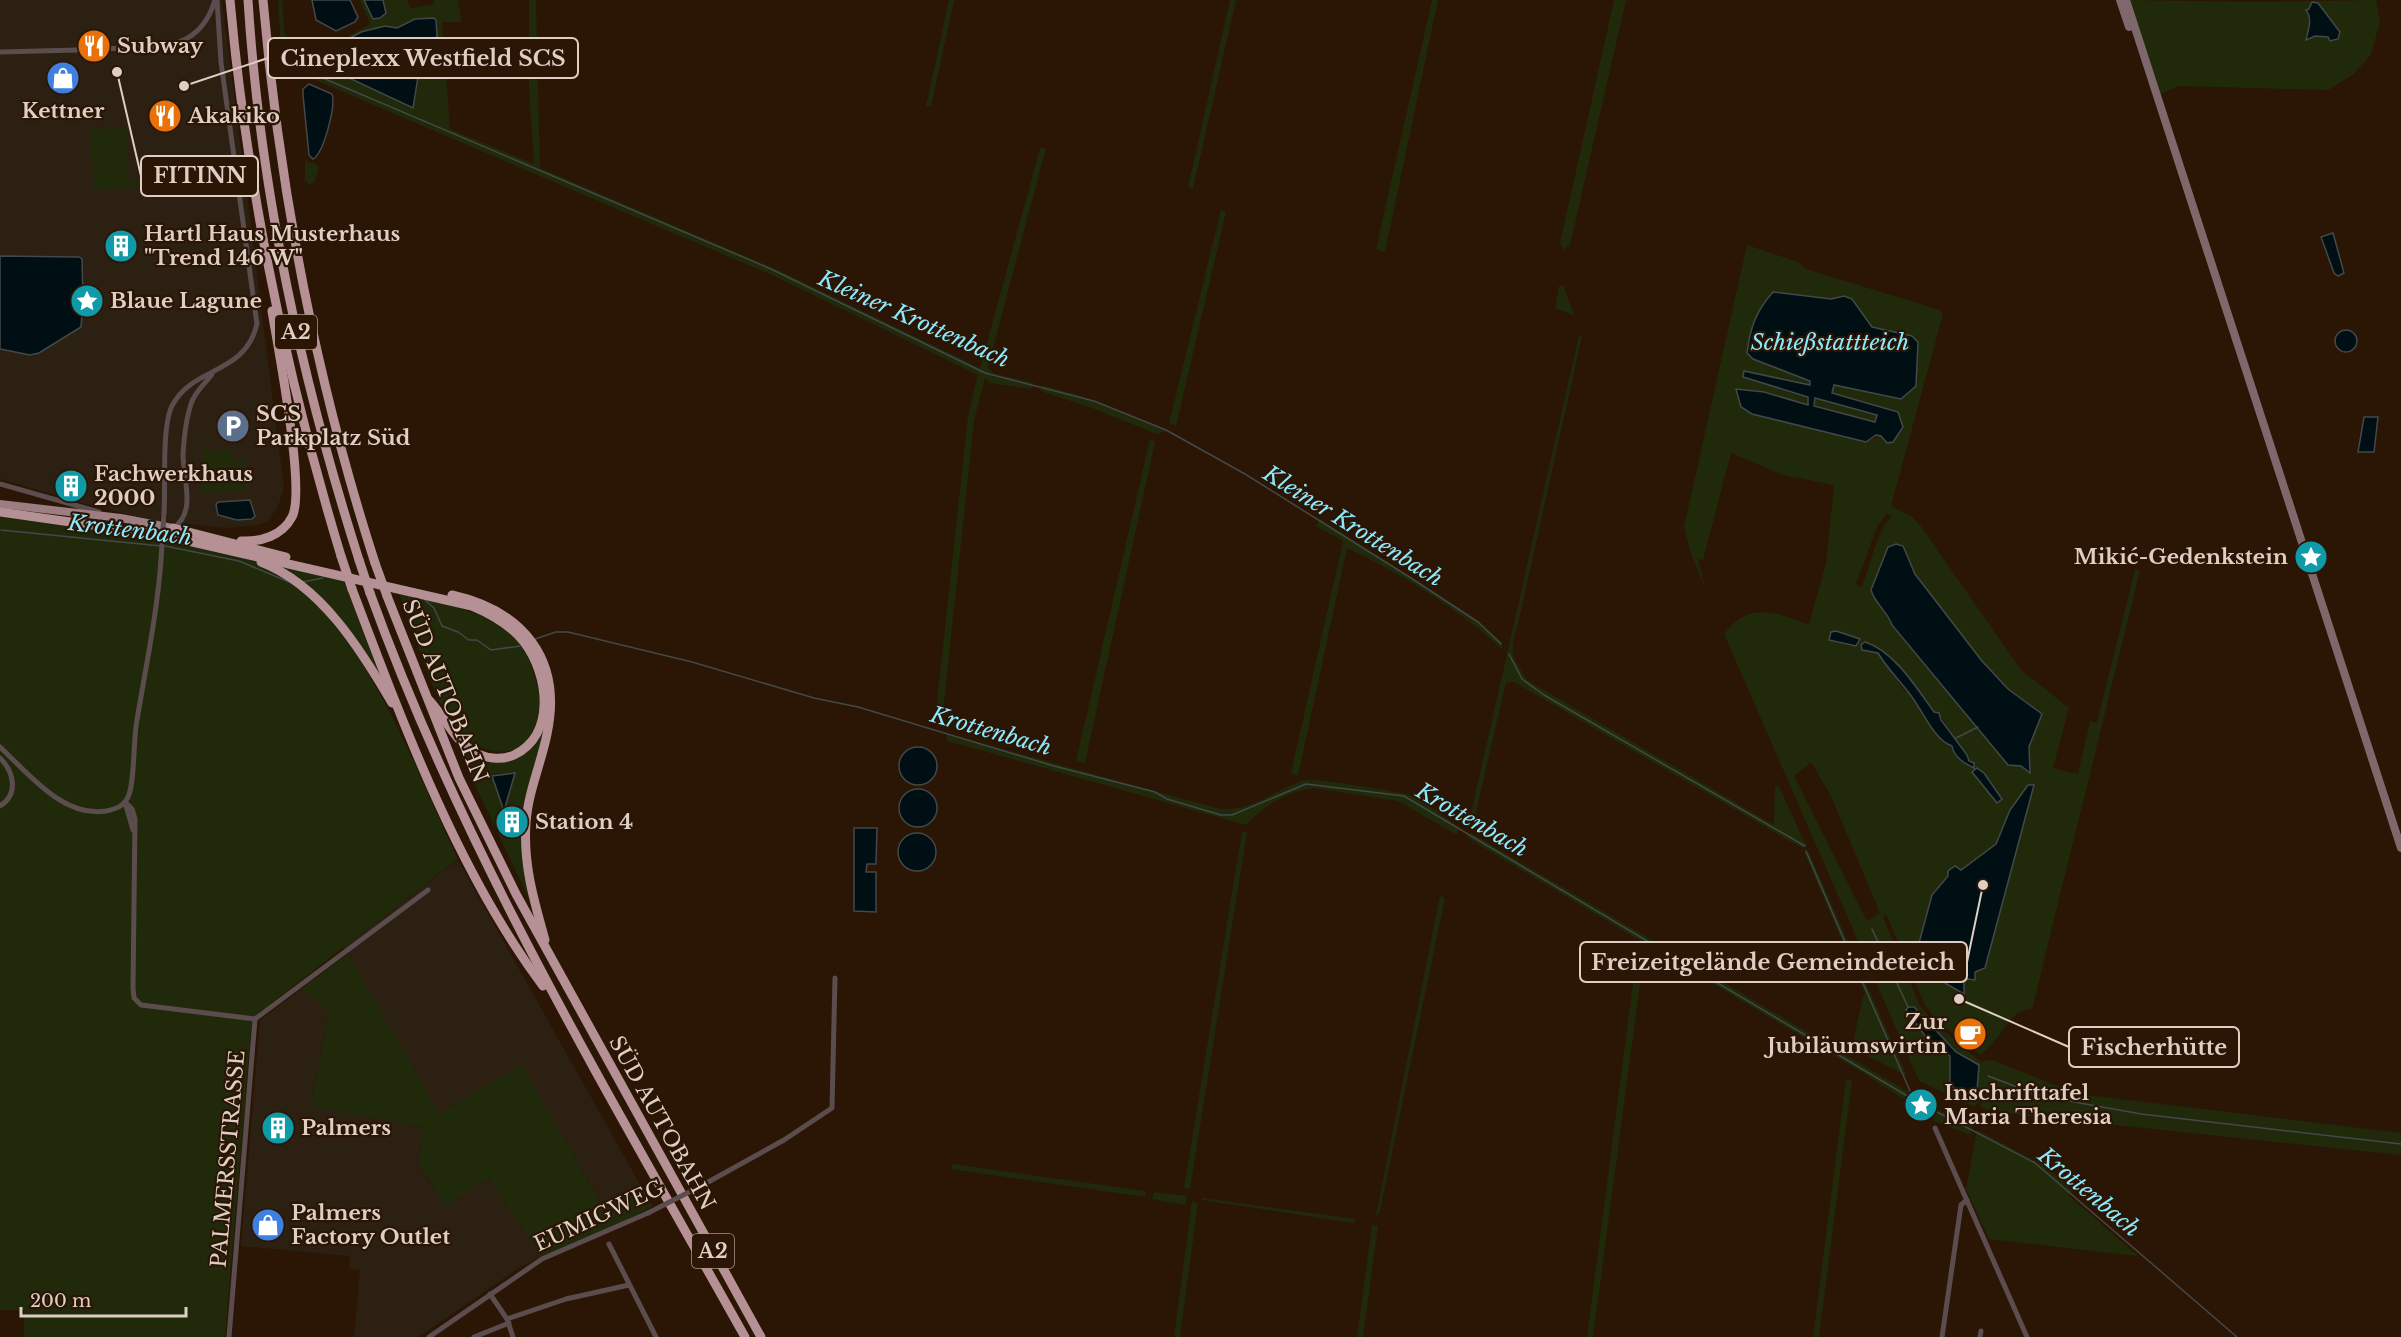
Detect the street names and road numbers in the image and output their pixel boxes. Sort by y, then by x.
road number: A2 [275,315,317,349]
street label: SÜD AUTOBAHN [396,595,494,787]
street label: SÜD AUTOBAHN [603,1031,721,1215]
street label: PALMERSSTRASSE [206,1049,250,1269]
street label: EUMIGWEG [530,1174,668,1258]
road number: A2 [692,1234,734,1268]

